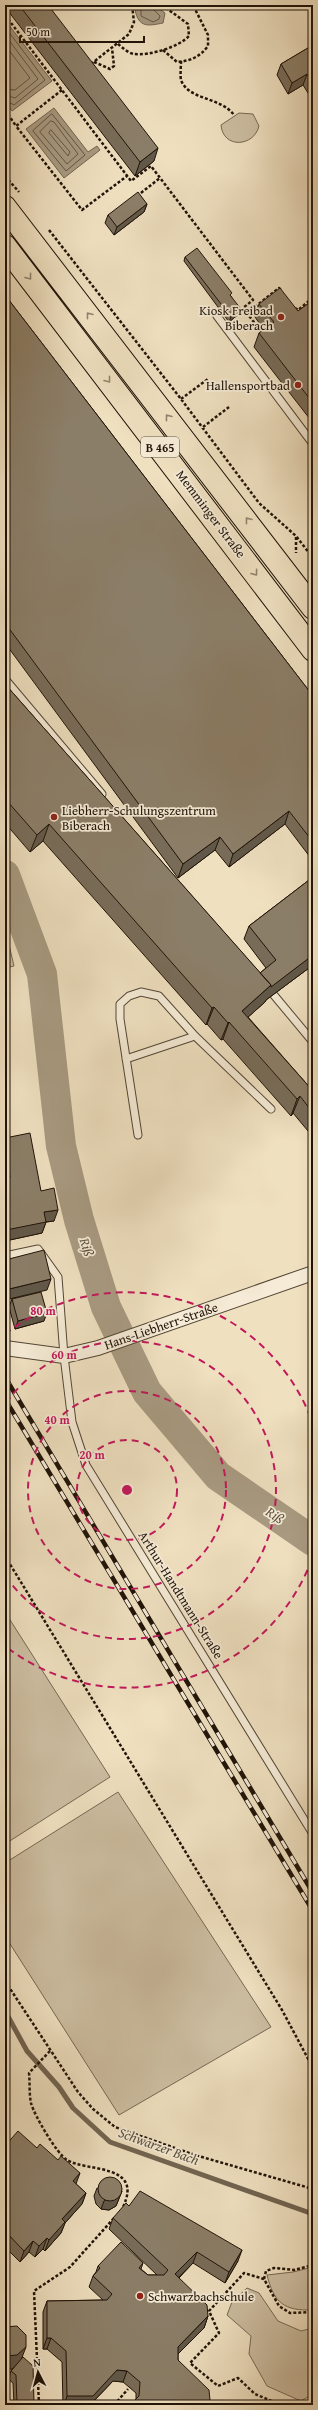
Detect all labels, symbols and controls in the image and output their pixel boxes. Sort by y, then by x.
scale bar [20,18,144,44]
text: 50 m [26,23,50,40]
one-way arrow [24,273,31,280]
place label: Kiosk Freibad Biberach [199,301,274,335]
one-way arrow [86,312,93,319]
marker: Kiosk Freibad Biberach [276,312,286,322]
one-way arrow [103,376,110,383]
place label: Hallensportbad [206,376,290,395]
marker: Hallensportbad [293,380,303,390]
one-way arrow [166,415,173,422]
road number: B 465 [141,437,179,457]
street label: Memminger Straße [172,466,250,562]
one-way arrow [245,518,252,525]
one-way arrow [250,568,257,575]
place label: Liebherr-Schulungszentrum Biberach [62,801,216,835]
marker: Liebherr-Schulungszentrum Biberach [49,812,59,822]
water label: Riß [74,1234,99,1259]
street label: Hans-Liebherr-Straße [102,1298,220,1354]
text: 80 m [30,1302,56,1319]
text: 60 m [51,1346,77,1363]
text: 40 m [44,1411,70,1428]
text: 20 m [79,1446,105,1463]
centre of rings [120,1483,134,1497]
water label: Riß [261,1501,288,1528]
street label: Arthur-Handtmann-Straße [134,1527,228,1663]
water label: Schwarzer Bach [116,2122,202,2170]
place label: Schwarzbachschule [148,2287,254,2306]
marker: Schwarzbachschule [135,2291,145,2301]
north arrow [18,2352,58,2392]
text: N [32,2354,42,2370]

